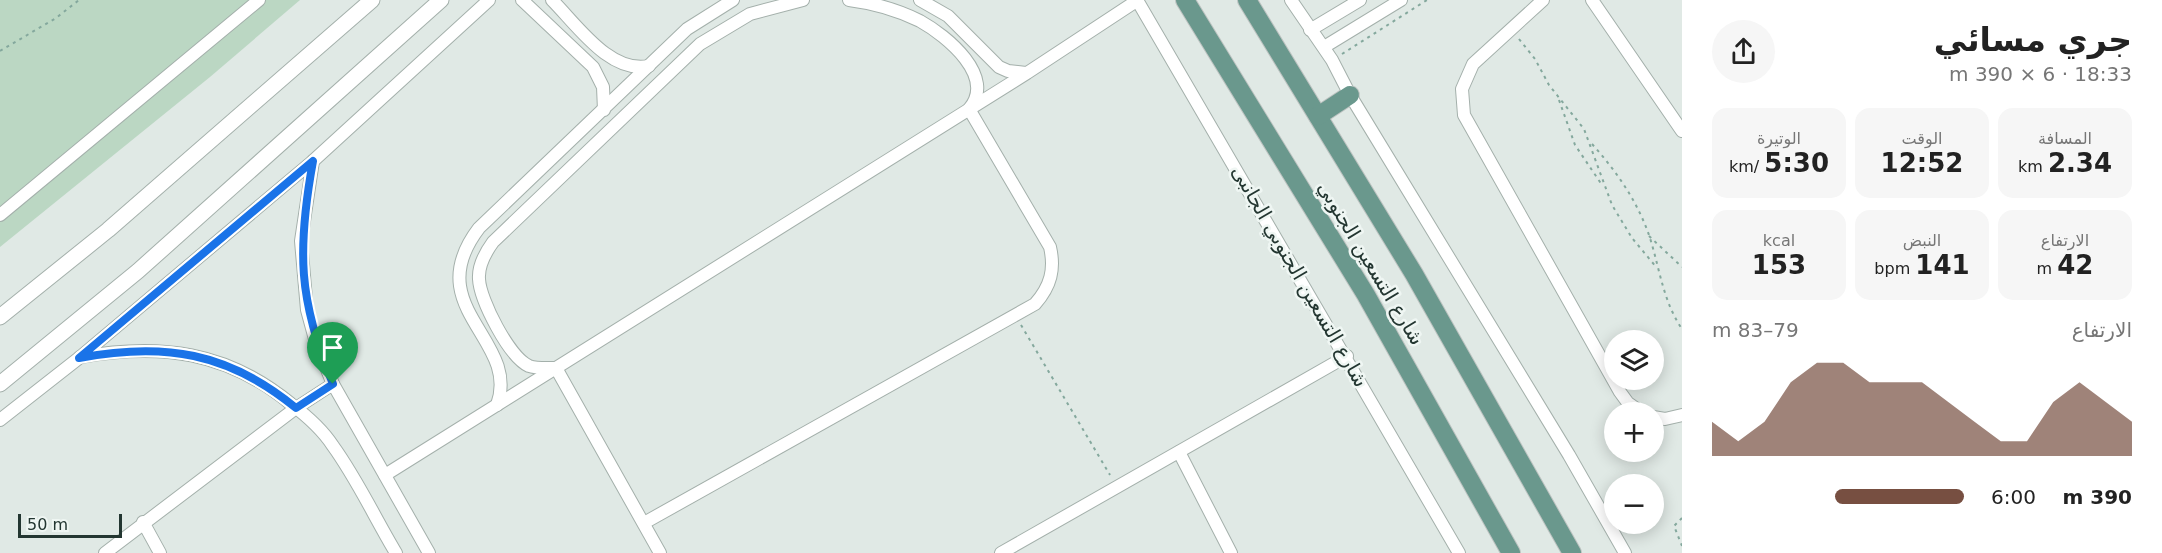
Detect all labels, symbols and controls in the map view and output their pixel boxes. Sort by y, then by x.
button: share [1712,20,1775,83]
text: جري مسائي [1934,20,2132,59]
text: 18:33 · 6 × 390 m [1949,62,2132,86]
text: الوتيرة [1757,129,1801,148]
text: الوقت [1902,129,1942,148]
text: المسافة [2038,129,2092,148]
text: 5:30 [1764,148,1829,178]
text: 12:52 [1881,148,1963,178]
text: 2.34 [2048,148,2112,178]
text: /km [1729,157,1764,176]
text: km [2018,157,2048,176]
street label: شارع التسعين الجنوبي الجانبى [1226,161,1373,392]
street label: شارع التسعين الجنوبي [1312,177,1429,350]
text: kcal [1763,231,1795,250]
text: النبض [1903,231,1941,250]
text: الارتفاع [2041,231,2089,250]
text: 153 [1752,250,1806,280]
text: 141 [1915,250,1970,280]
text: 42 [2057,250,2093,280]
text: bpm [1874,259,1915,278]
text: m [2037,259,2057,278]
text: 79–83 m [1712,318,1799,342]
text: الارتفاع [2072,318,2132,342]
pin [307,322,358,384]
map controls [1604,330,1664,534]
button: layers [1604,330,1664,390]
icon: arrive [316,331,349,364]
button: + [1604,402,1664,462]
button: − [1604,474,1664,534]
text: 6:00 [1991,485,2036,509]
text: 390 m [2062,485,2132,509]
scale bar [18,511,122,538]
text: 50 m [27,515,68,534]

